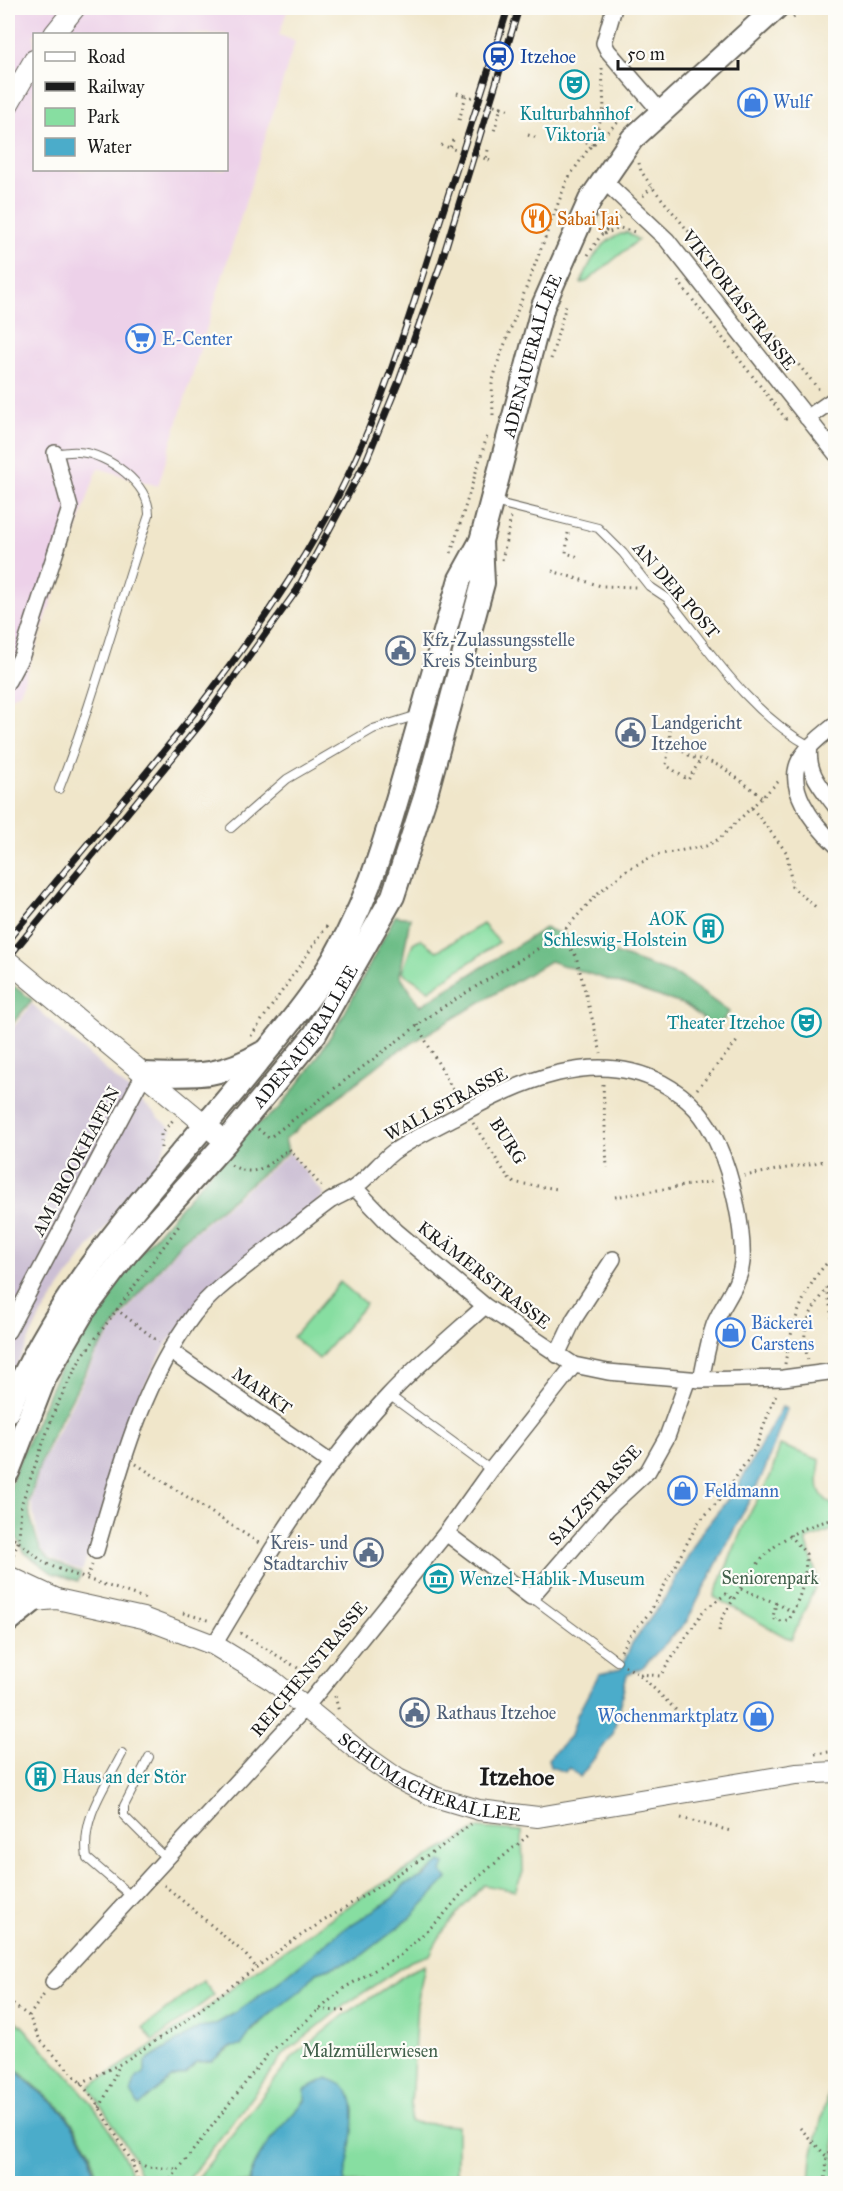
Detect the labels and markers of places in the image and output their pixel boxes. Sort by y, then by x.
station icon: Itzehoe [483,41,515,73]
place label: Itzehoe [520,46,576,68]
theatre icon: Kulturbahnhof Viktoria [559,69,591,101]
shop icon: Wulf [736,86,768,118]
place label: Wulf [773,91,813,113]
place label: Kulturbahnhof Viktoria [520,103,633,146]
restaurant icon: Sabai Jai [520,203,552,235]
place label: Sabai Jai [557,208,620,231]
supermarket icon: E-Center [125,323,157,355]
place label: E-Center [162,328,233,350]
place label: Kfz-Zulassungsstelle Kreis Steinburg [422,629,575,673]
public building icon: Kfz-Zulassungsstelle Kreis Steinburg [385,634,417,666]
place label: Landgericht Itzehoe [651,712,743,755]
public building icon: Landgericht Itzehoe [614,717,646,749]
place label: AOK Schleswig-Holstein [543,908,688,952]
building icon: AOK Schleswig-Holstein [692,913,724,945]
theatre icon: Theater Itzehoe [790,1007,822,1039]
place label: Theater Itzehoe [667,1012,785,1034]
place label: Bäckerei Carstens [751,1312,814,1355]
shop icon: Bäckerei Carstens [714,1317,746,1349]
shop icon: Feldmann [667,1475,699,1507]
place label: Feldmann [704,1480,779,1502]
place label: Kreis- und Stadtarchiv [263,1532,349,1575]
public building icon: Kreis- und Stadtarchiv [353,1537,385,1569]
museum icon: Wenzel-Hablik-Museum [422,1563,454,1595]
place label: Wenzel-Hablik-Museum [459,1568,645,1590]
public building icon: Rathaus Itzehoe [399,1697,431,1729]
shop icon: Wochenmarktplatz [743,1700,775,1732]
place label: Rathaus Itzehoe [436,1702,556,1724]
place label: Wochenmarktplatz [598,1705,738,1727]
building icon: Haus an der Stör [25,1761,57,1793]
place label: Haus an der Stör [62,1766,186,1788]

